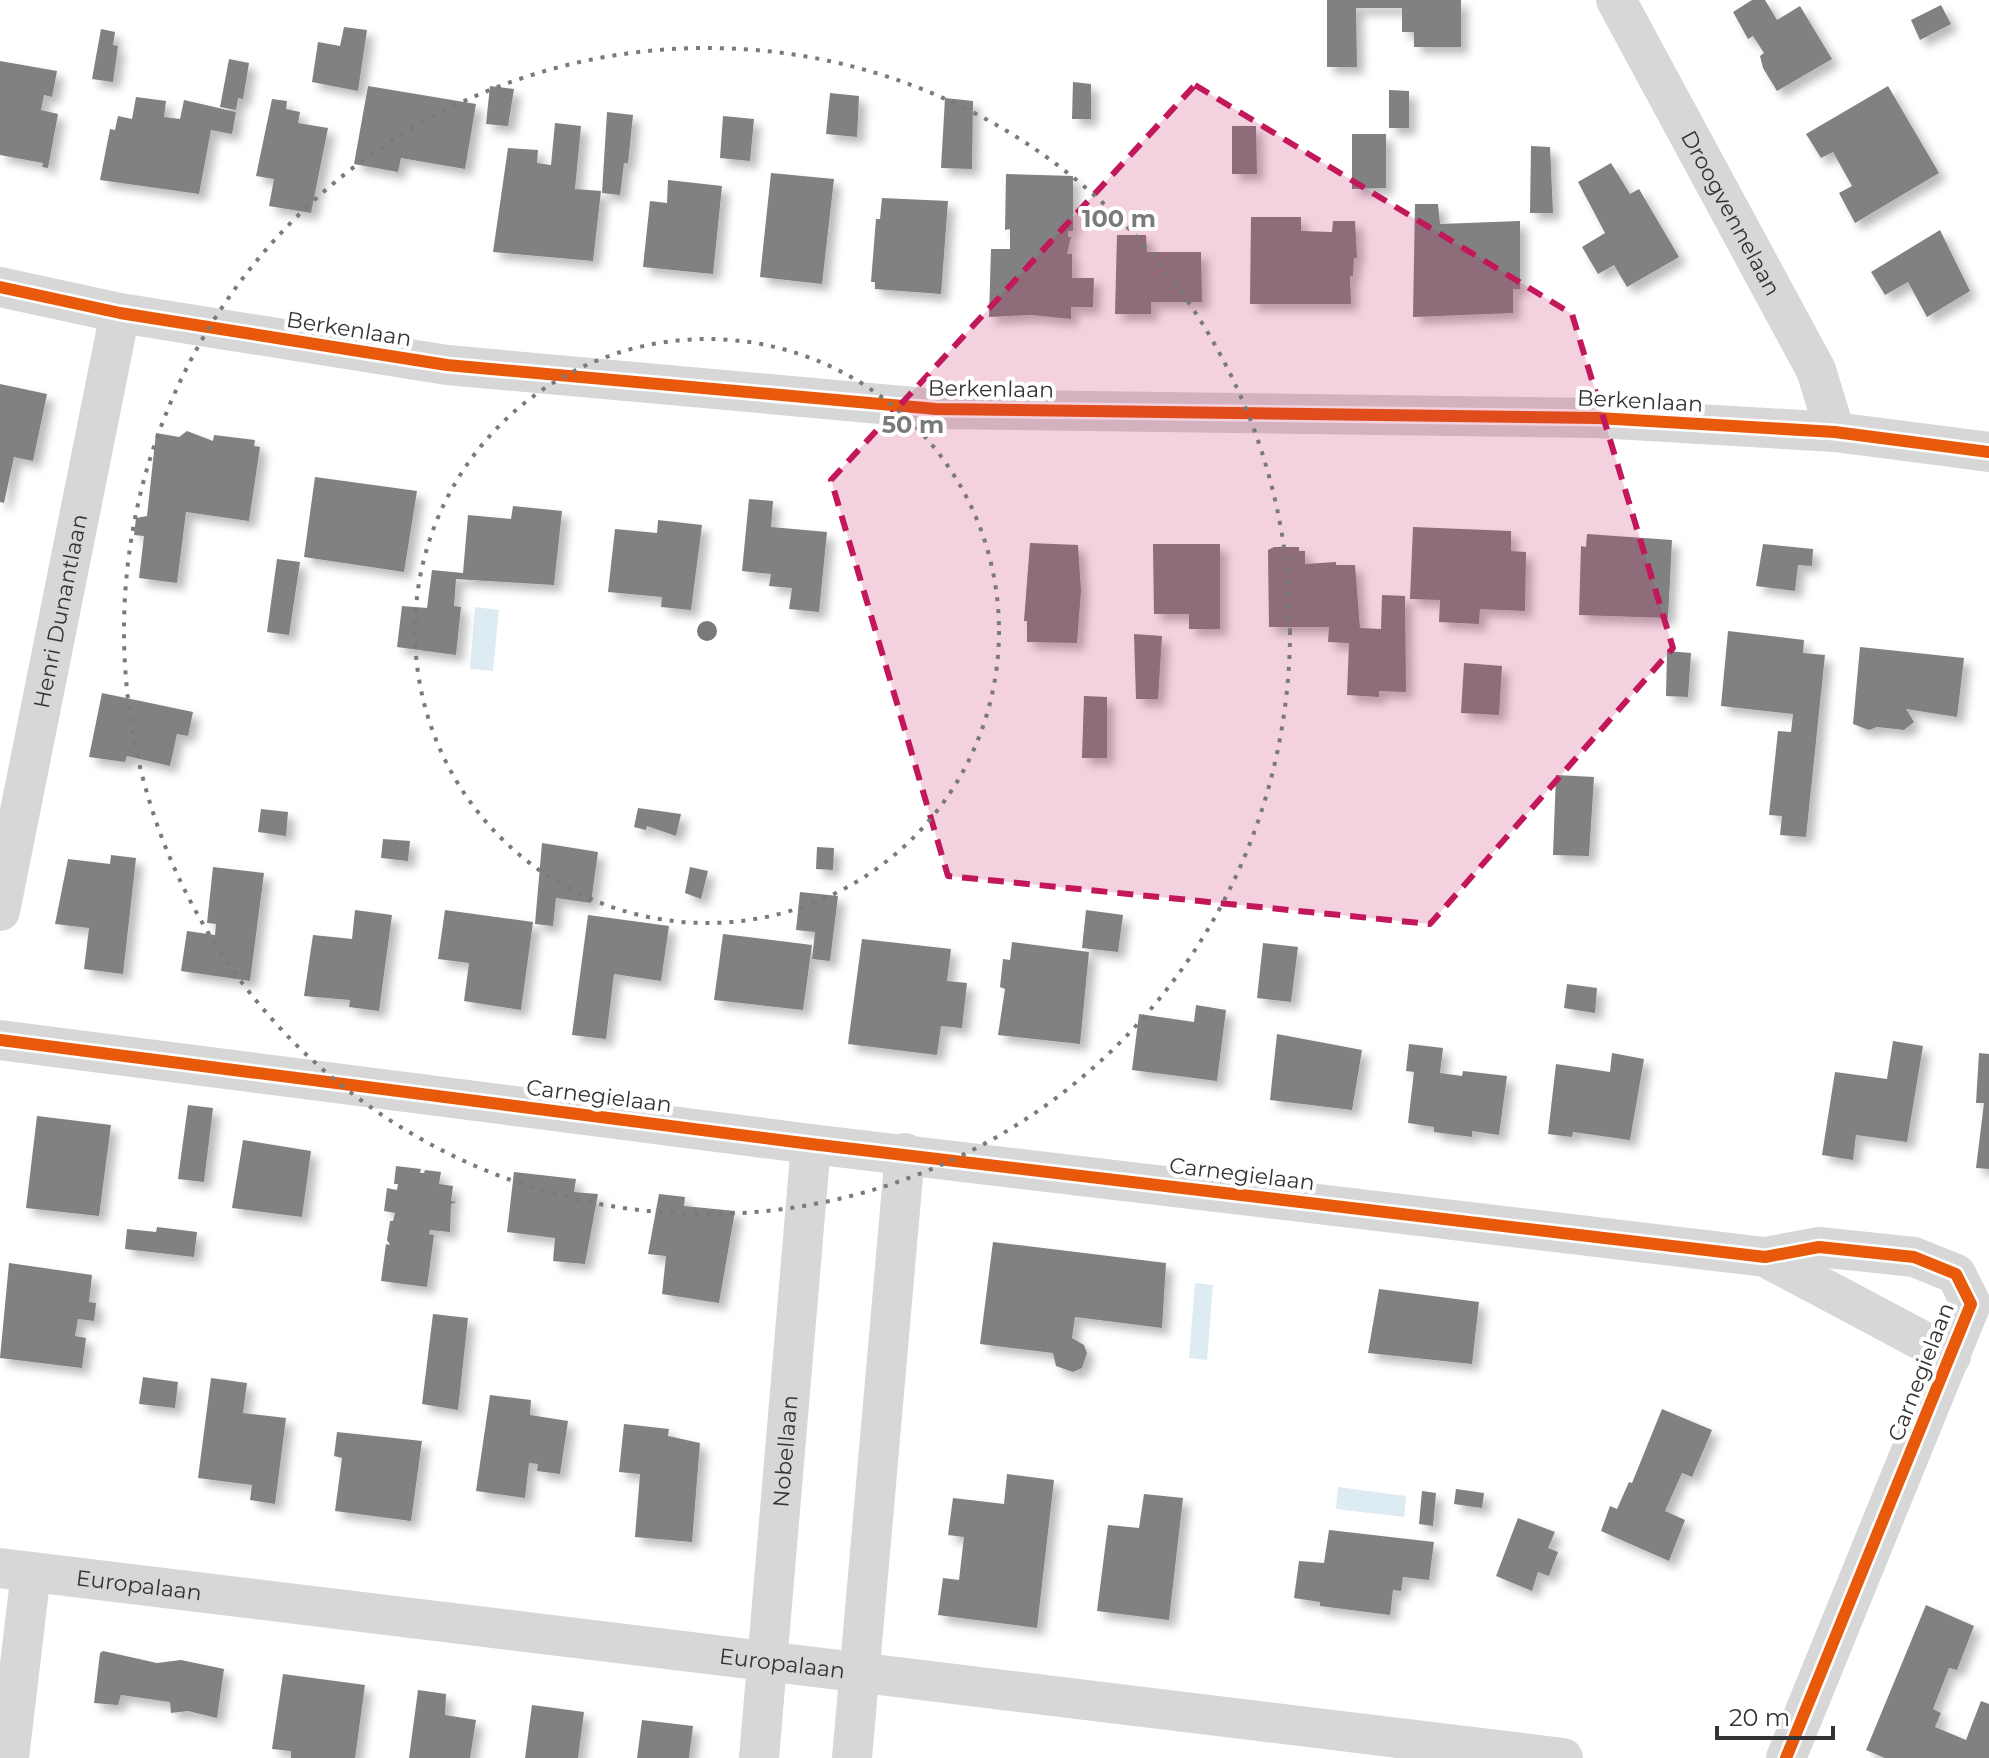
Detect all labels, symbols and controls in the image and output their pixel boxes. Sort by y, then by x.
street label: Droogvennelaan [1675,125,1787,300]
text: 100 m [1082,204,1156,233]
street label: Berkenlaan [285,306,413,352]
street label: Berkenlaan [928,374,1054,404]
street label: Berkenlaan [1576,384,1704,418]
text: 50 m [882,410,944,439]
street label: Henri Dunantlaan [28,511,93,711]
centre of rings [693,617,721,645]
street label: Carnegielaan [525,1074,673,1118]
street label: Carnegielaan [1168,1152,1316,1196]
street label: Carnegielaan [1882,1299,1960,1445]
street label: Nobellaan [767,1394,803,1508]
street label: Europalaan [75,1564,203,1606]
street label: Europalaan [718,1642,847,1684]
scale bar [1717,1690,1833,1740]
text: 20 m [1729,1703,1790,1732]

